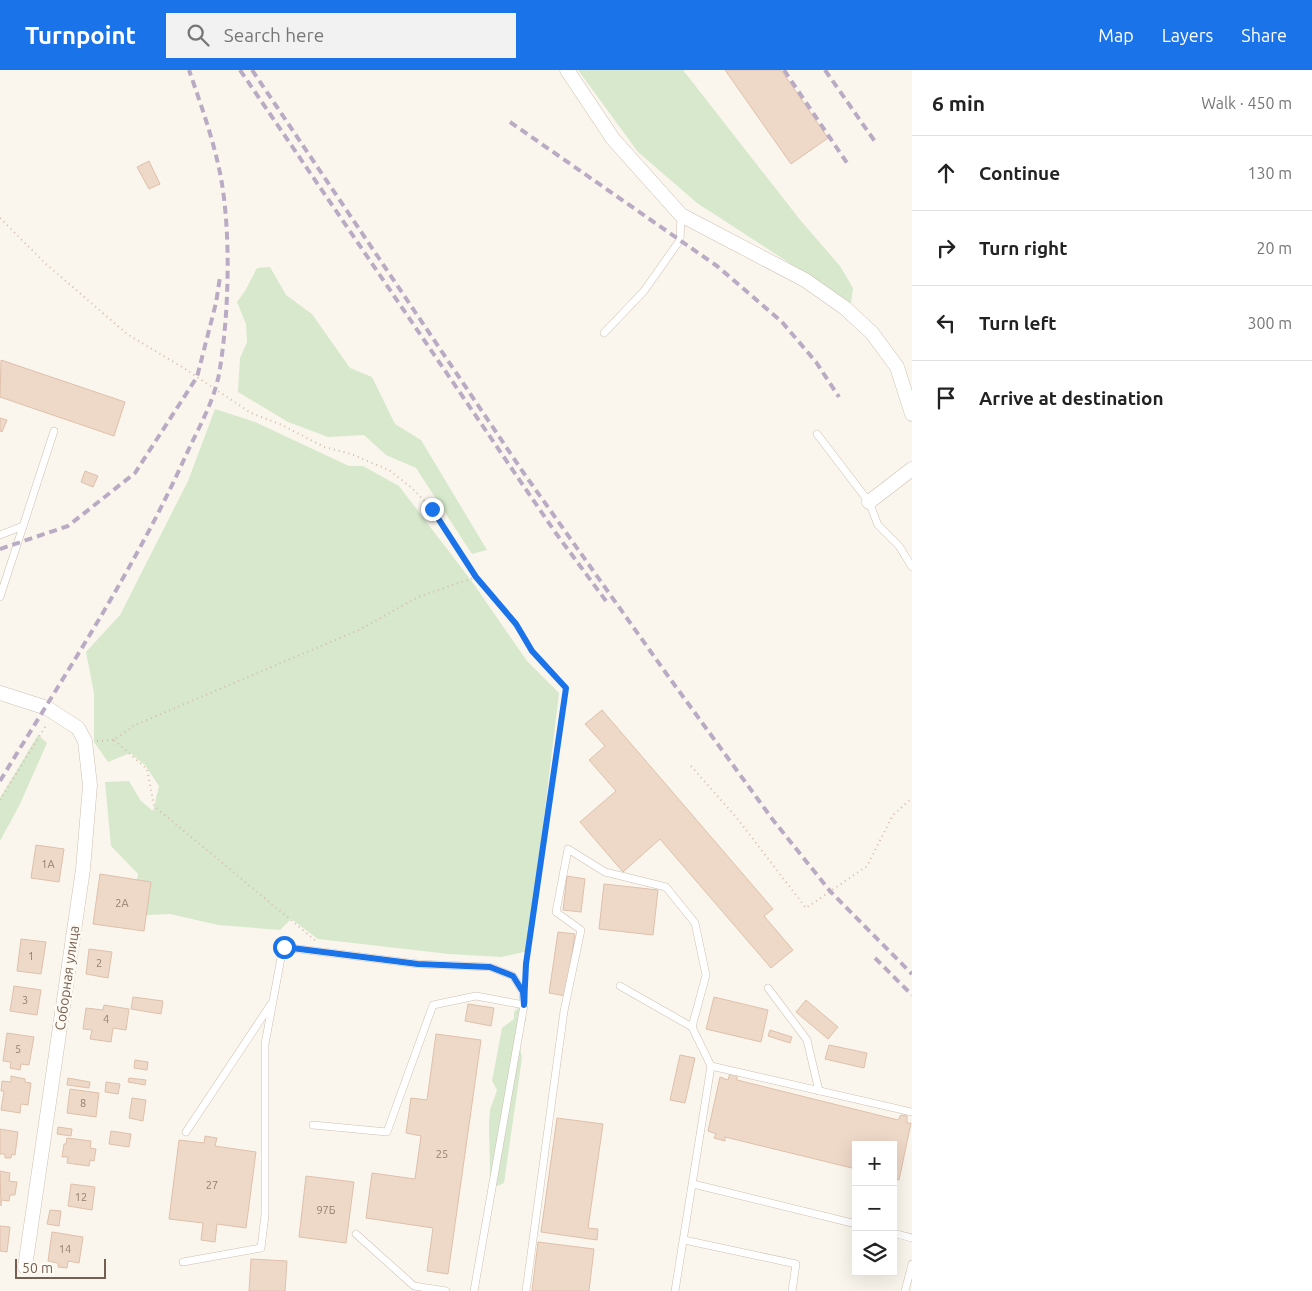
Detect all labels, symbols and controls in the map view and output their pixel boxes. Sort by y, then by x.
search box [166,13,516,58]
icon: search [184,21,212,49]
text: Turnpoint [25,22,136,49]
text: Search here [224,24,324,46]
text: Map [1098,25,1134,45]
text: Layers [1162,25,1213,45]
text: Share [1241,25,1287,45]
text: 6 min [932,91,985,115]
text: Walk · 450 m [1201,94,1292,112]
icon: ahead [932,159,960,187]
text: Continue [979,162,1060,184]
text: 130 m [1247,164,1292,182]
icon: right [932,234,960,262]
text: Turn right [979,237,1067,259]
text: 20 m [1256,239,1292,257]
icon: left [932,309,960,337]
text: Turn left [979,312,1057,334]
text: 300 m [1247,314,1292,332]
icon: arrive [932,384,960,412]
text: Arrive at destination [979,387,1164,409]
route end [421,498,444,521]
house number: 1А [41,858,56,870]
house number: 2А [115,897,130,909]
street label: Соборная улица [52,925,82,1031]
route start [273,936,296,959]
house number: 1 [28,950,34,962]
house number: 2 [96,957,102,969]
house number: 3 [22,994,28,1006]
house number: 4 [103,1013,109,1025]
house number: 5 [15,1043,21,1055]
house number: 8 [80,1097,86,1109]
map controls [852,1141,897,1276]
button: + [852,1141,897,1186]
house number: 25 [436,1148,448,1160]
house number: 27 [206,1179,218,1191]
button: − [852,1186,897,1231]
house number: 12 [75,1191,87,1203]
house number: 97Б [316,1204,336,1216]
button: layers [852,1231,897,1276]
house number: 14 [59,1243,71,1255]
scale bar [15,1256,106,1279]
text: 50 m [22,1260,53,1276]

